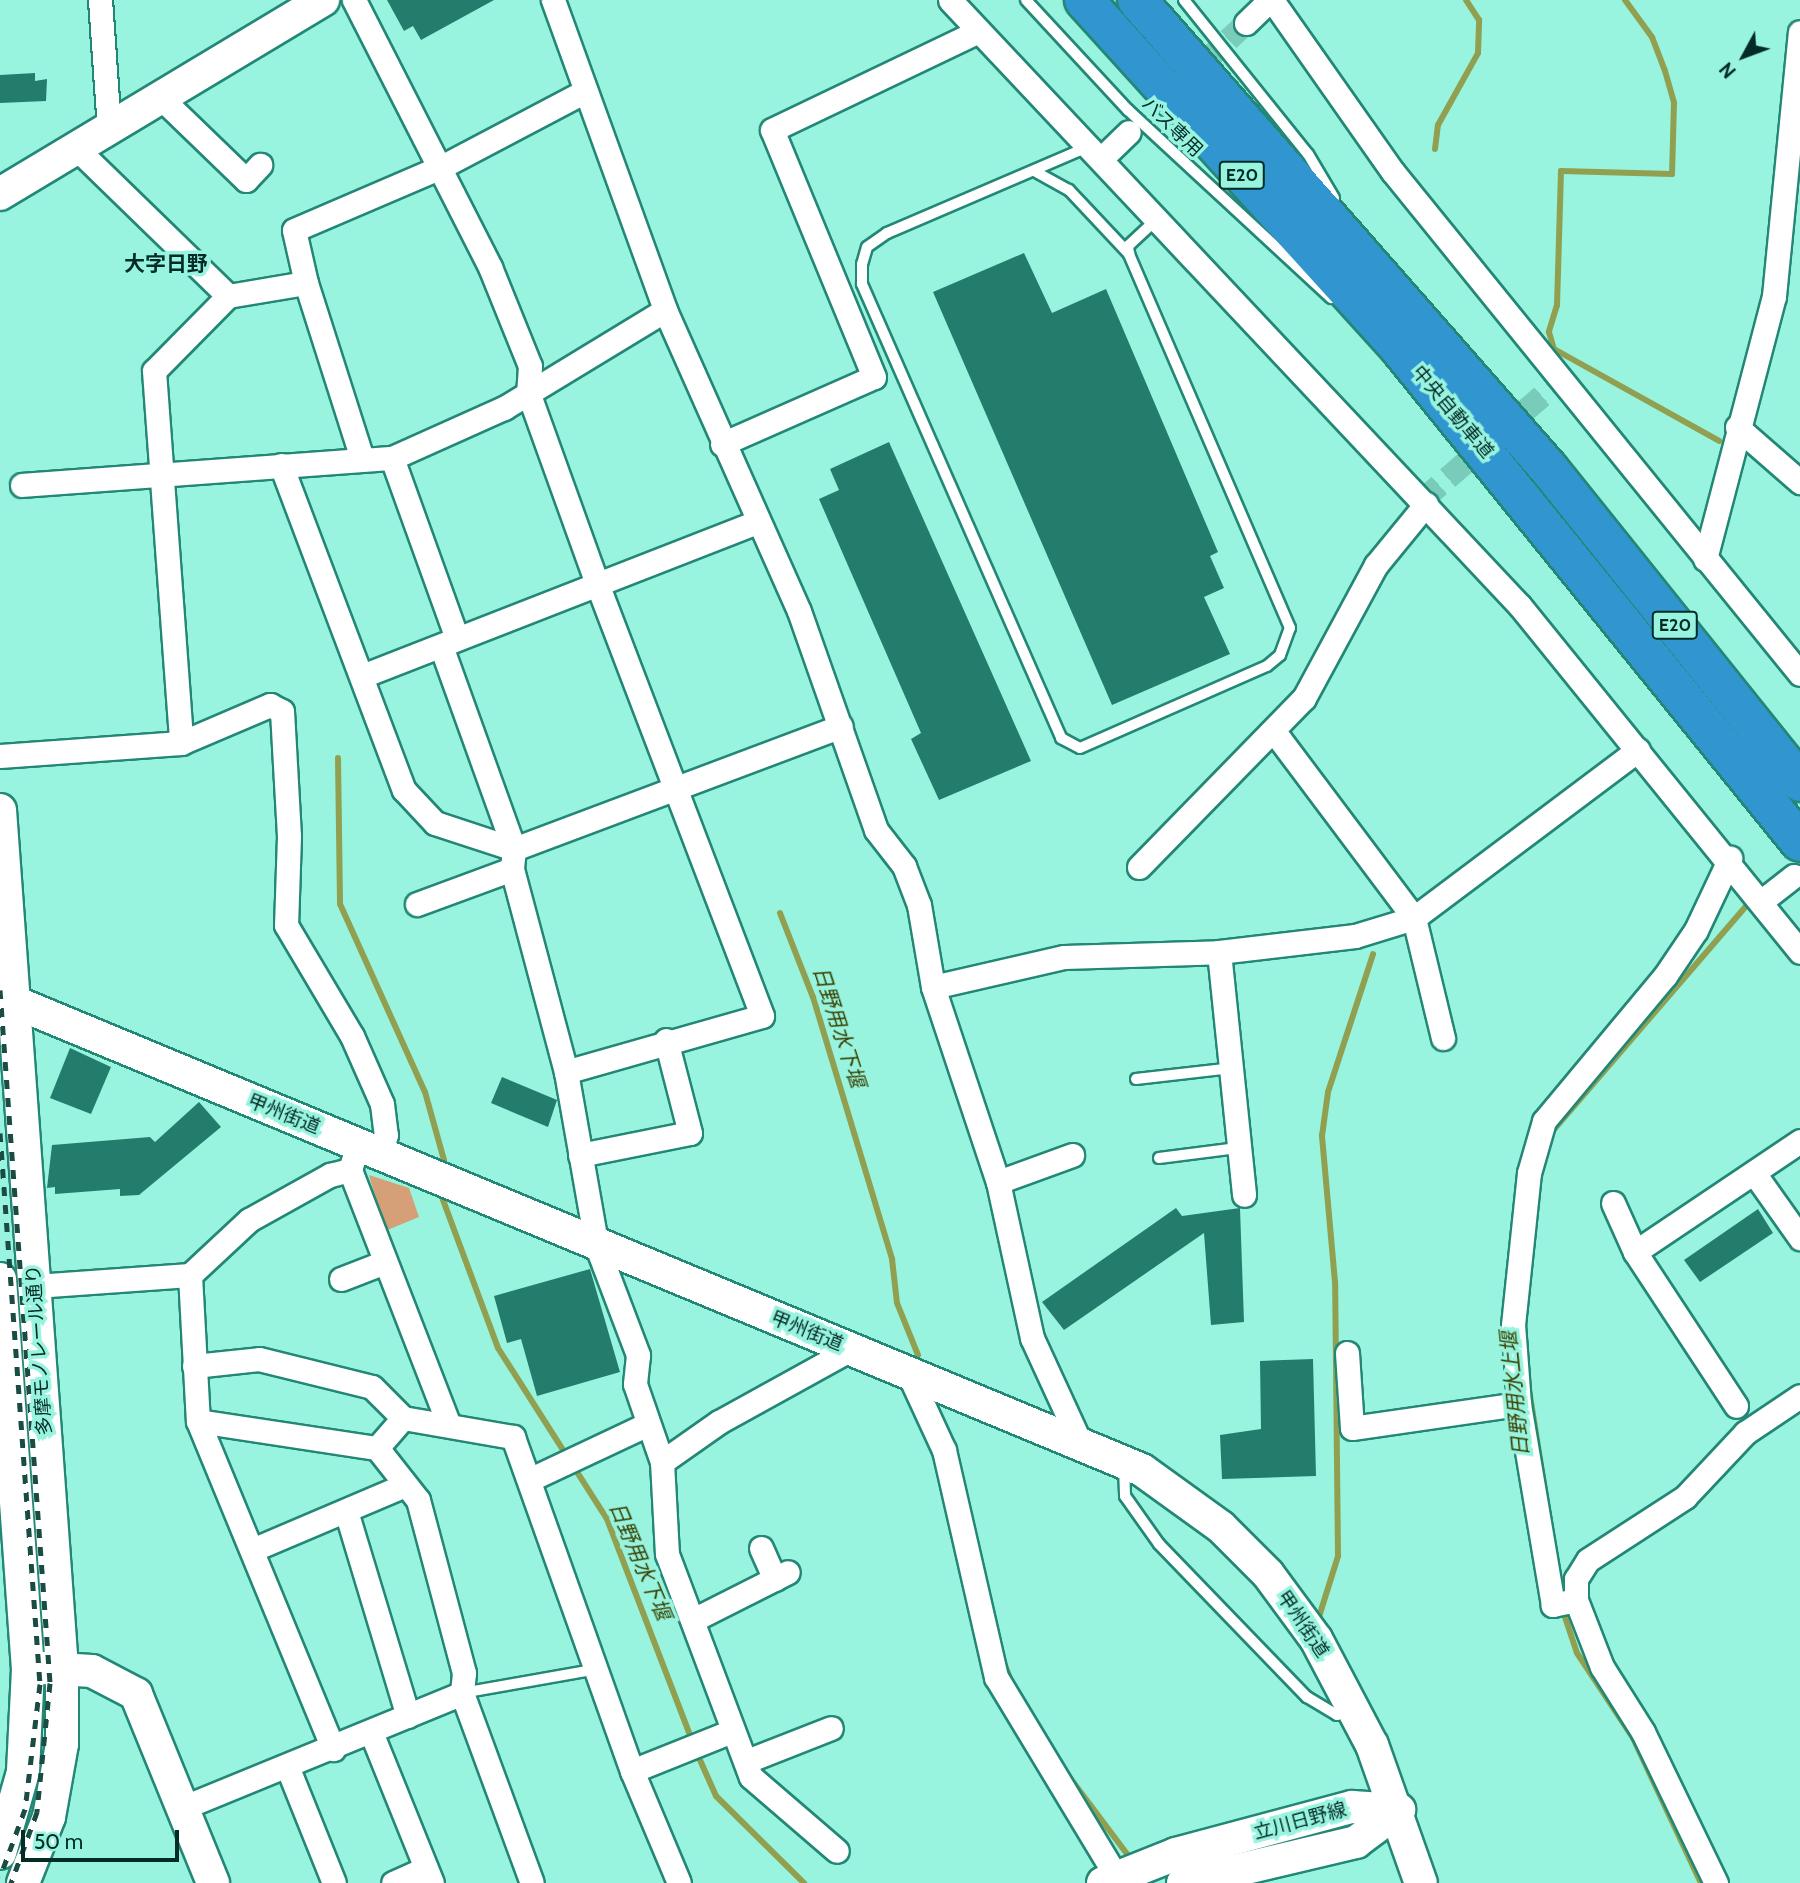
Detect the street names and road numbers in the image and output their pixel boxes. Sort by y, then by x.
street label: バス専用 [1137,92,1207,162]
road number: E20 [1218,160,1266,190]
street label: 中央自動車道 [1408,361,1498,463]
road number: E20 [1650,610,1700,640]
street label: 甲州街道 [244,1089,324,1139]
street label: 多摩モノレール通り [22,1264,56,1436]
street label: 甲州街道 [767,1306,847,1356]
street label: 甲州街道 [1272,1586,1334,1662]
street label: 立川日野線 [1251,1798,1349,1844]

